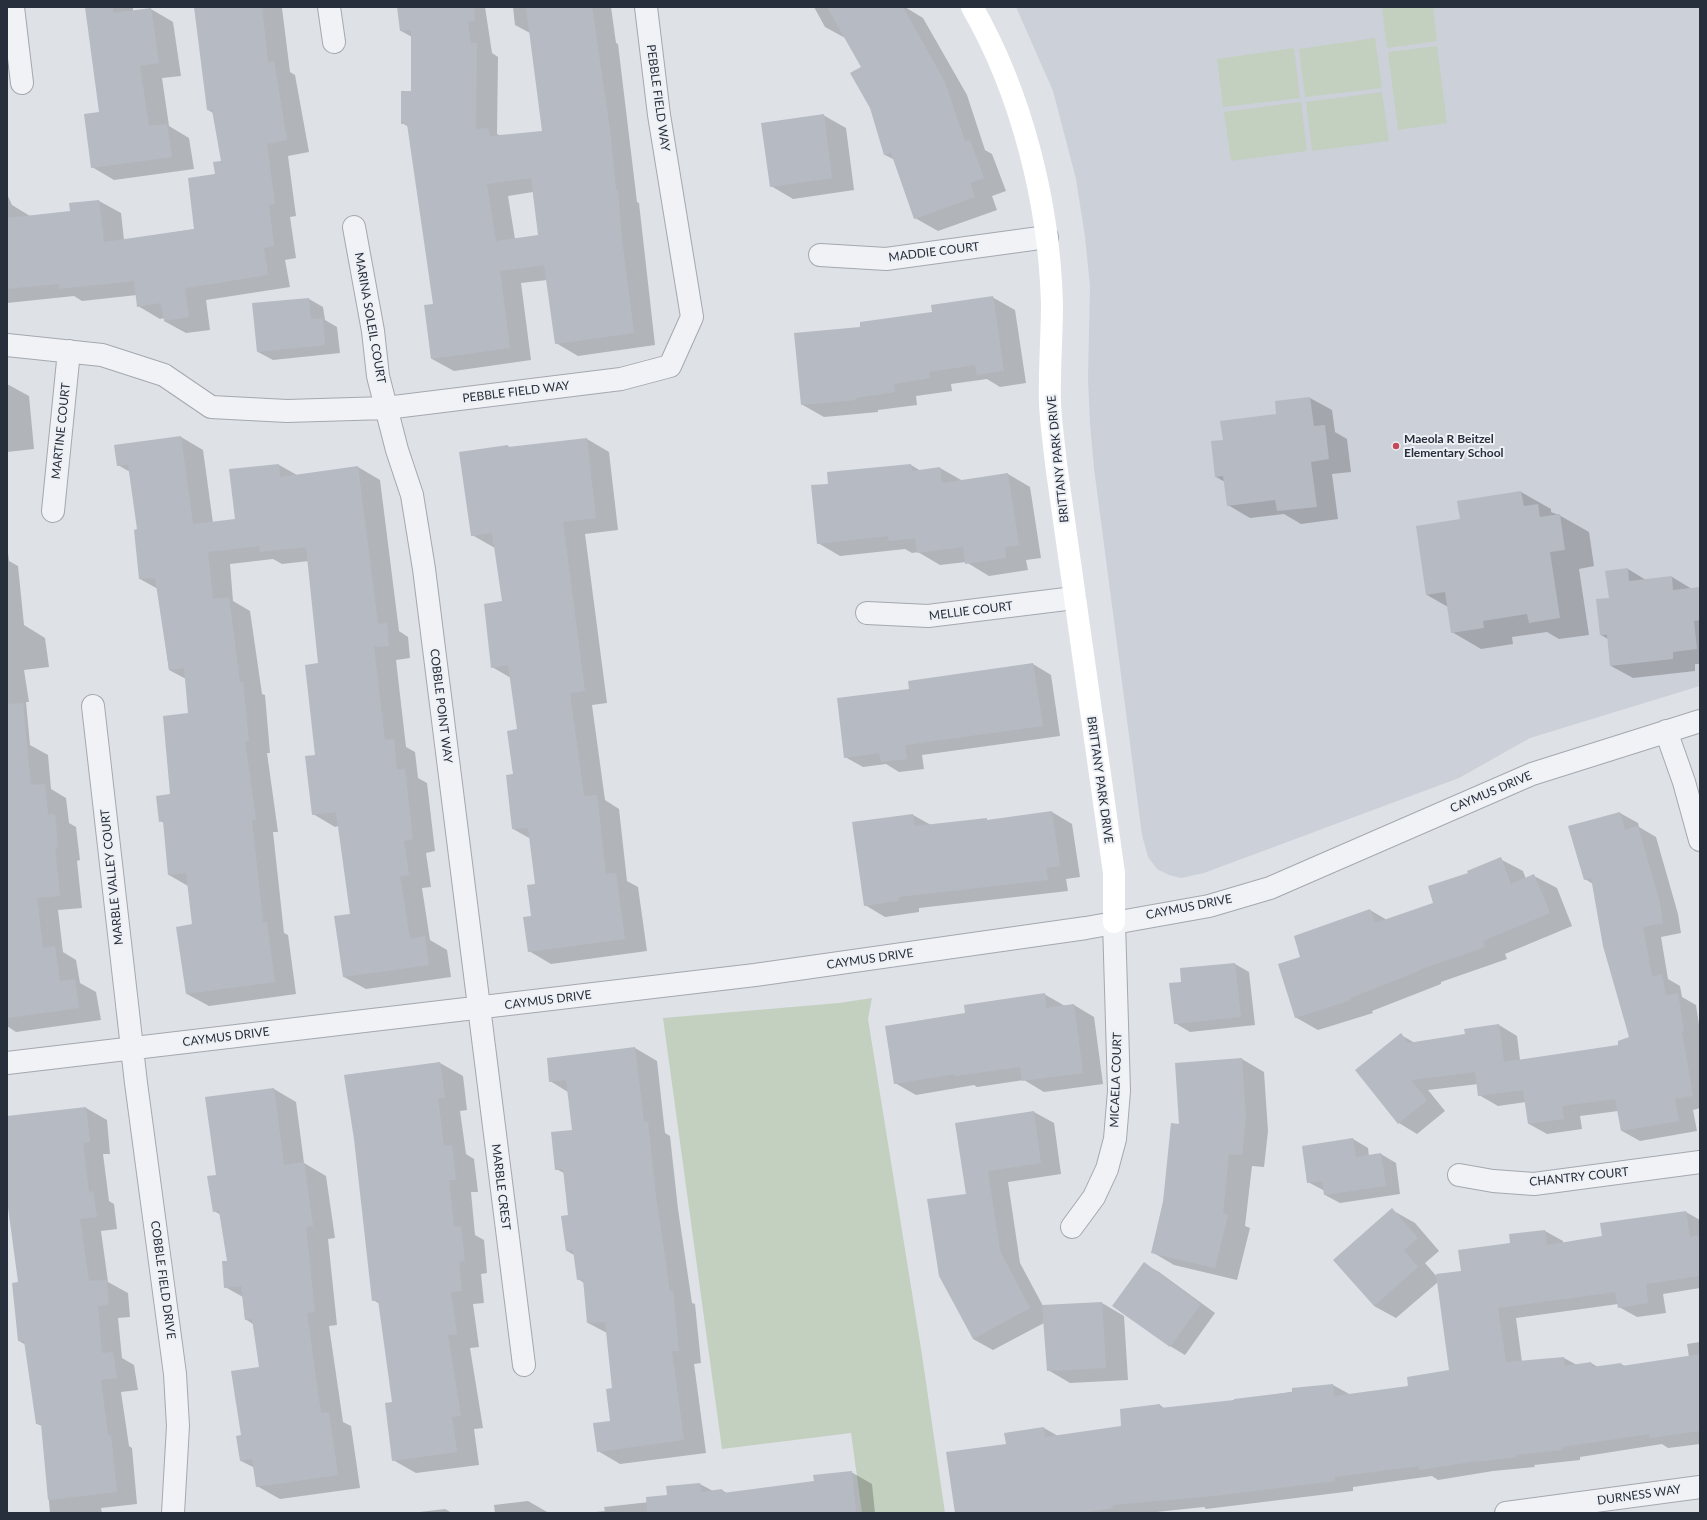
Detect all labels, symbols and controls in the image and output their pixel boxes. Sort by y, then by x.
street label: PEBBLE FIELD WAY [643,44,673,152]
street label: MADDIE COURT [888,239,980,265]
street label: MARINA SOLEIL COURT [351,251,389,385]
street label: PEBBLE FIELD WAY [462,378,570,406]
street label: MARTINE COURT [49,382,73,480]
street label: BRITTANY PARK DRIVE [1044,395,1072,523]
place label: Maeola R Beitzel Elementary School [1404,432,1504,460]
marker: Maeola R Beitzel Elementary School [1391,441,1401,451]
street label: MELLIE COURT [928,599,1014,623]
street label: COBBLE POINT WAY [427,648,455,764]
street label: BRITTANY PARK DRIVE [1084,716,1116,844]
street label: CAYMUS DRIVE [1448,768,1534,816]
street label: MARBLE VALLEY COURT [98,808,126,946]
street label: CAYMUS DRIVE [1145,892,1233,922]
street label: CAYMUS DRIVE [826,946,914,972]
street label: CAYMUS DRIVE [504,988,592,1012]
street label: CAYMUS DRIVE [182,1025,270,1049]
street label: MICAELA COURT [1107,1032,1125,1128]
street label: MARBLE CREST [489,1143,513,1231]
street label: CHANTRY COURT [1529,1165,1629,1189]
street label: COBBLE FIELD DRIVE [148,1220,178,1340]
street label: DURNESS WAY [1596,1482,1682,1508]

